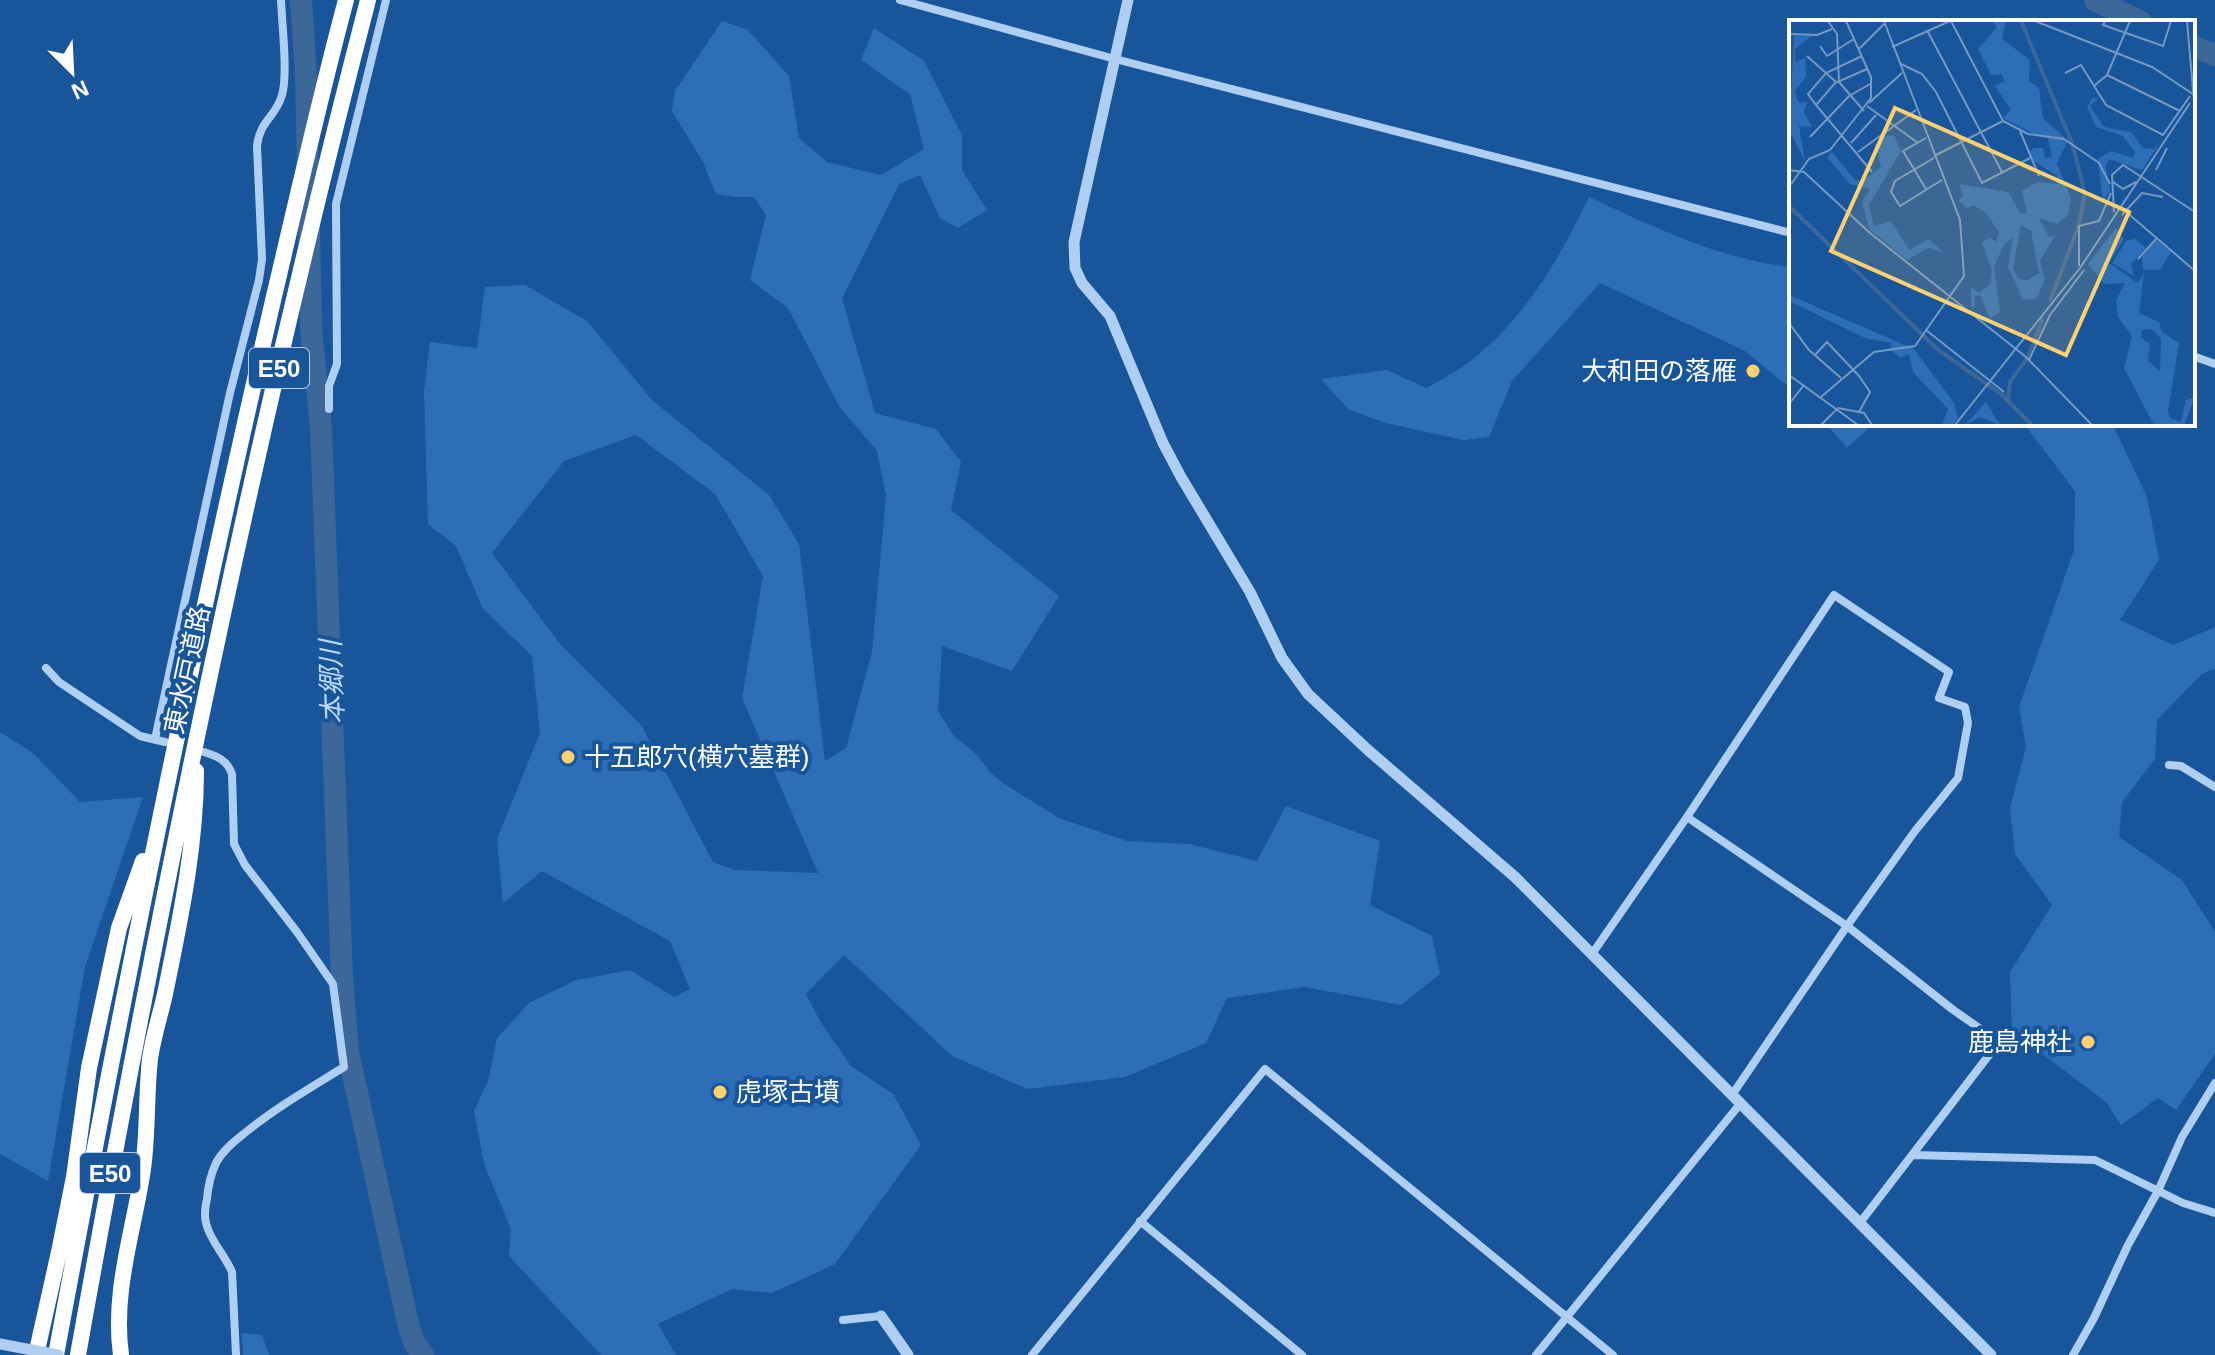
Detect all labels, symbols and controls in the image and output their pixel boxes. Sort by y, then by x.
inset map [1789,20,2195,426]
north arrow [32,32,112,112]
text: N [68,75,92,104]
road number: E50 [249,348,309,388]
place label: 大和田の落雁 [1581,356,1737,386]
marker: 大和田の落雁 [1744,362,1762,380]
street label: 東水戸道路 [159,603,215,737]
water label: 本郷川 [315,636,349,725]
place label: 十五郎穴(横穴墓群) [584,742,809,772]
marker: 十五郎穴(横穴墓群) [559,748,577,766]
place label: 鹿島神社 [1968,1027,2072,1057]
marker: 鹿島神社 [2079,1033,2097,1051]
place label: 虎塚古墳 [736,1077,840,1107]
marker: 虎塚古墳 [711,1083,729,1101]
road number: E50 [80,1153,140,1193]

